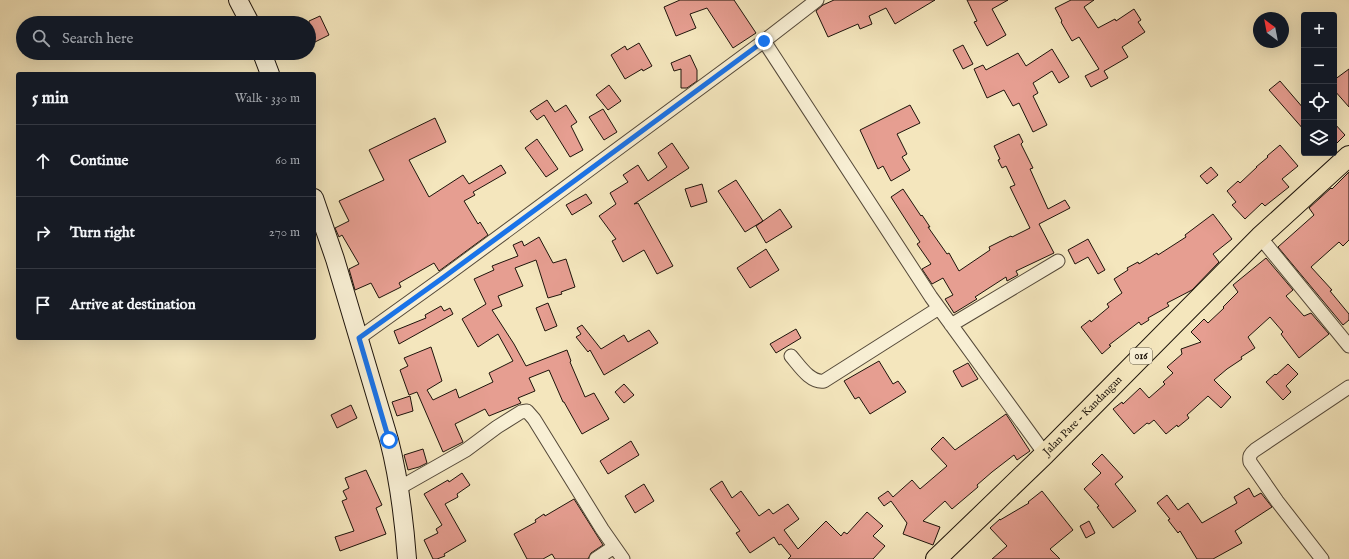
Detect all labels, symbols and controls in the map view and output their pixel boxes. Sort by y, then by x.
north arrow [1253,12,1289,48]
map controls [1301,12,1337,156]
button: + [1301,12,1337,48]
search box [16,16,316,60]
icon: search [30,27,52,49]
text: Search here [62,29,133,48]
route end [755,32,773,50]
button: − [1301,48,1337,84]
button: locate [1301,84,1337,120]
text: 5 min [32,88,69,109]
text: Walk · 330 m [235,90,300,107]
button: layers [1301,120,1337,156]
icon: ahead [32,150,54,172]
text: Continue [70,151,128,170]
text: 60 m [275,152,300,169]
icon: right [32,222,54,244]
text: Turn right [70,223,135,242]
text: 270 m [269,224,300,241]
icon: arrive [32,294,54,316]
text: Arrive at destination [70,295,196,314]
road number: 016 [1130,348,1152,364]
street label: Jalan Pare - Kandangan [1039,373,1125,460]
route start [380,431,398,449]

